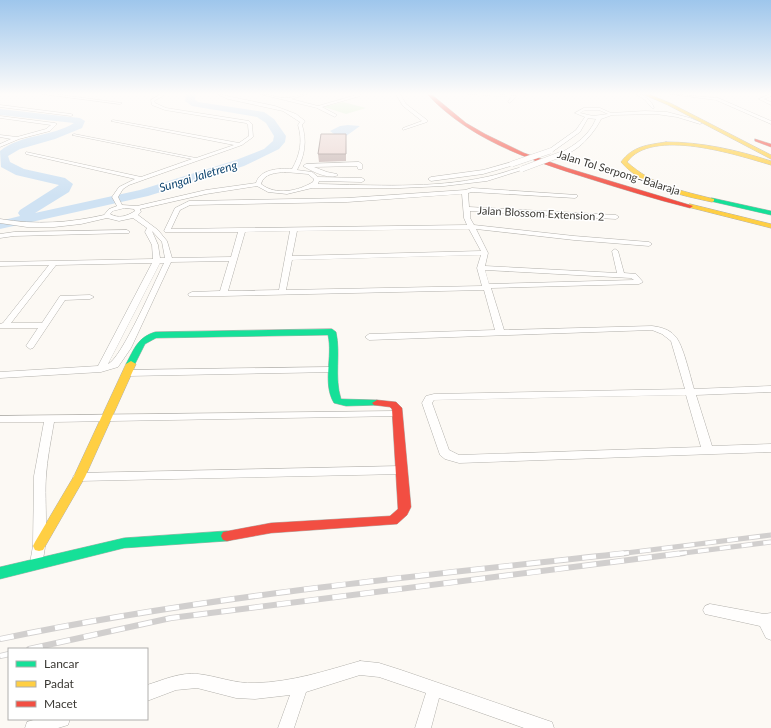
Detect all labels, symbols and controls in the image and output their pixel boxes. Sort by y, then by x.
street label: Jalan Tol Serpong–Balaraja [556,147,682,197]
water label: Sungai Jaletreng [157,157,239,195]
street label: Jalan Blossom Extension 2 [477,203,605,223]
legend [8,648,148,720]
text: Lancar [44,656,80,671]
text: Padat [44,676,75,691]
text: Macet [44,696,78,711]

